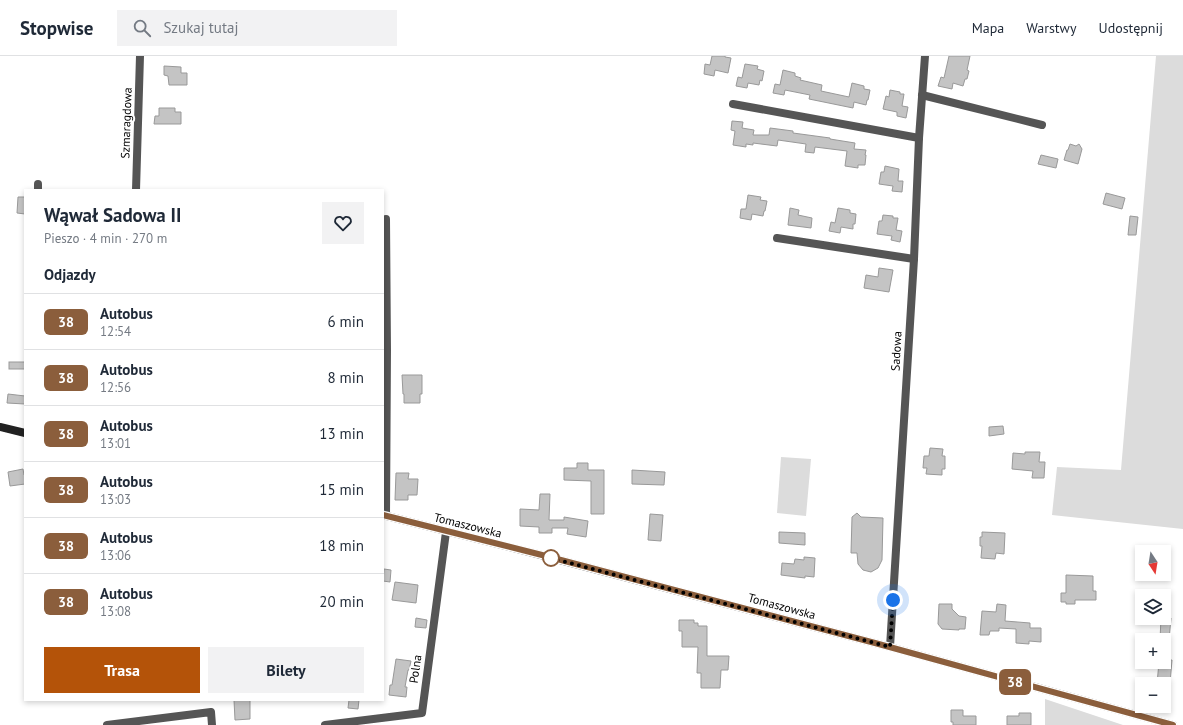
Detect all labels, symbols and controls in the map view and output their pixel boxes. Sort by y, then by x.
search box [117,10,397,46]
text: Stopwise [20,16,93,40]
icon: search [131,17,153,39]
text: Szukaj tutaj [163,18,238,37]
text: Mapa [972,19,1004,37]
text: Warstwy [1026,19,1077,37]
text: Udostępnij [1099,19,1163,37]
street label: Szmaragdowa [117,87,135,159]
button: heart [322,202,364,244]
text: Wąwał Sadowa II [44,203,181,227]
text: Pieszo · 4 min · 270 m [44,230,167,247]
text: Odjazdy [44,265,96,284]
text: Autobus [100,304,153,323]
text: 6 min [327,312,364,331]
text: 38 [58,313,74,331]
text: 12:54 [100,323,131,340]
street label: Sadowa [887,331,905,371]
text: Autobus [100,360,153,379]
text: 8 min [327,368,364,387]
text: 38 [58,369,74,387]
text: 12:56 [100,379,131,396]
text: Autobus [100,416,153,435]
text: 13 min [319,424,364,443]
text: 38 [58,425,74,443]
text: 13:01 [100,435,131,452]
text: Autobus [100,472,153,491]
text: 15 min [319,480,364,499]
text: 38 [58,481,74,499]
text: 13:03 [100,491,131,508]
street label: Tomaszowska [433,509,503,541]
text: Autobus [100,528,153,547]
text: 18 min [319,536,364,555]
text: 38 [58,537,74,555]
north arrow [1135,545,1171,581]
map controls [1135,545,1171,713]
text: 13:06 [100,547,131,564]
unlabelled marker [542,549,560,567]
text: Autobus [100,584,153,603]
button: layers [1135,589,1171,625]
street label: Tomaszowska [747,590,817,622]
your location [883,590,903,610]
text: 20 min [319,592,364,611]
text: 38 [58,593,74,611]
text: 13:08 [100,603,131,620]
button: + [1135,633,1171,669]
button: Trasa [44,647,200,693]
button: Bilety [208,647,364,693]
street label: Polna [406,654,424,684]
line badge: 38 [997,669,1033,695]
text: 38 [1007,673,1023,691]
button: − [1135,677,1171,713]

